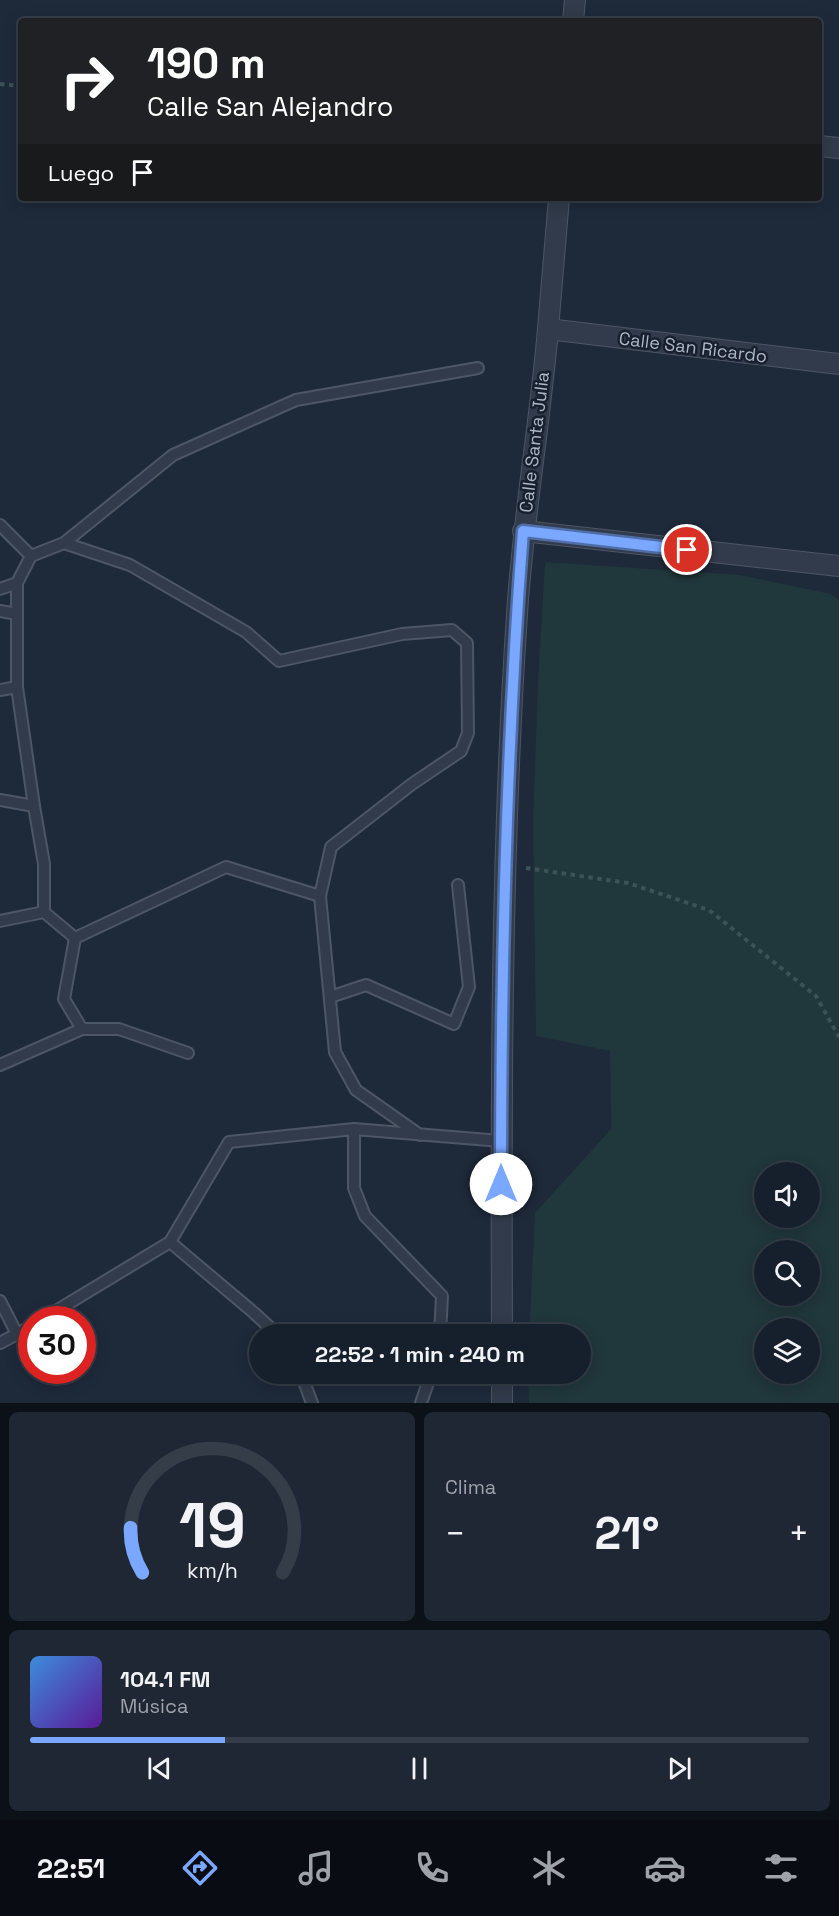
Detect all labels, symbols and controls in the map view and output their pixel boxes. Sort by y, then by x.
text: 190 m [147,37,266,90]
icon: right [48,42,126,120]
text: Calle San Alejandro [147,89,393,124]
icon: arrive [126,156,159,189]
text: Luego [48,159,114,187]
street label: Calle San Ricardo [618,326,768,368]
street label: Calle Santa Julia [514,370,554,514]
pin [661,524,712,575]
icon: arrive [670,533,703,566]
position arrow [469,1152,533,1216]
map controls [754,1162,820,1384]
button: sound [754,1162,820,1228]
button: search [754,1240,820,1306]
speed limit sign: 30 [18,1306,96,1384]
button: layers [754,1318,820,1384]
text: 22:52 · 1 min · 240 m [315,1340,525,1368]
text: Clima [445,1474,496,1500]
text: 19 [179,1486,245,1565]
text: 21° [595,1505,659,1562]
text: − [445,1513,465,1555]
text: + [789,1513,809,1555]
text: km/h [186,1558,238,1585]
text: 104.1 FM [120,1665,210,1693]
text: Música [120,1693,188,1719]
icon: previous [143,1752,176,1785]
icon: pause [403,1752,436,1785]
icon: next [663,1752,696,1785]
icon: directions [179,1847,221,1889]
icon: music [295,1847,337,1889]
icon: phone [411,1847,453,1889]
icon: climate [528,1847,570,1889]
icon: car [644,1847,686,1889]
icon: filters [760,1847,802,1889]
text: 22:51 [37,1851,105,1886]

